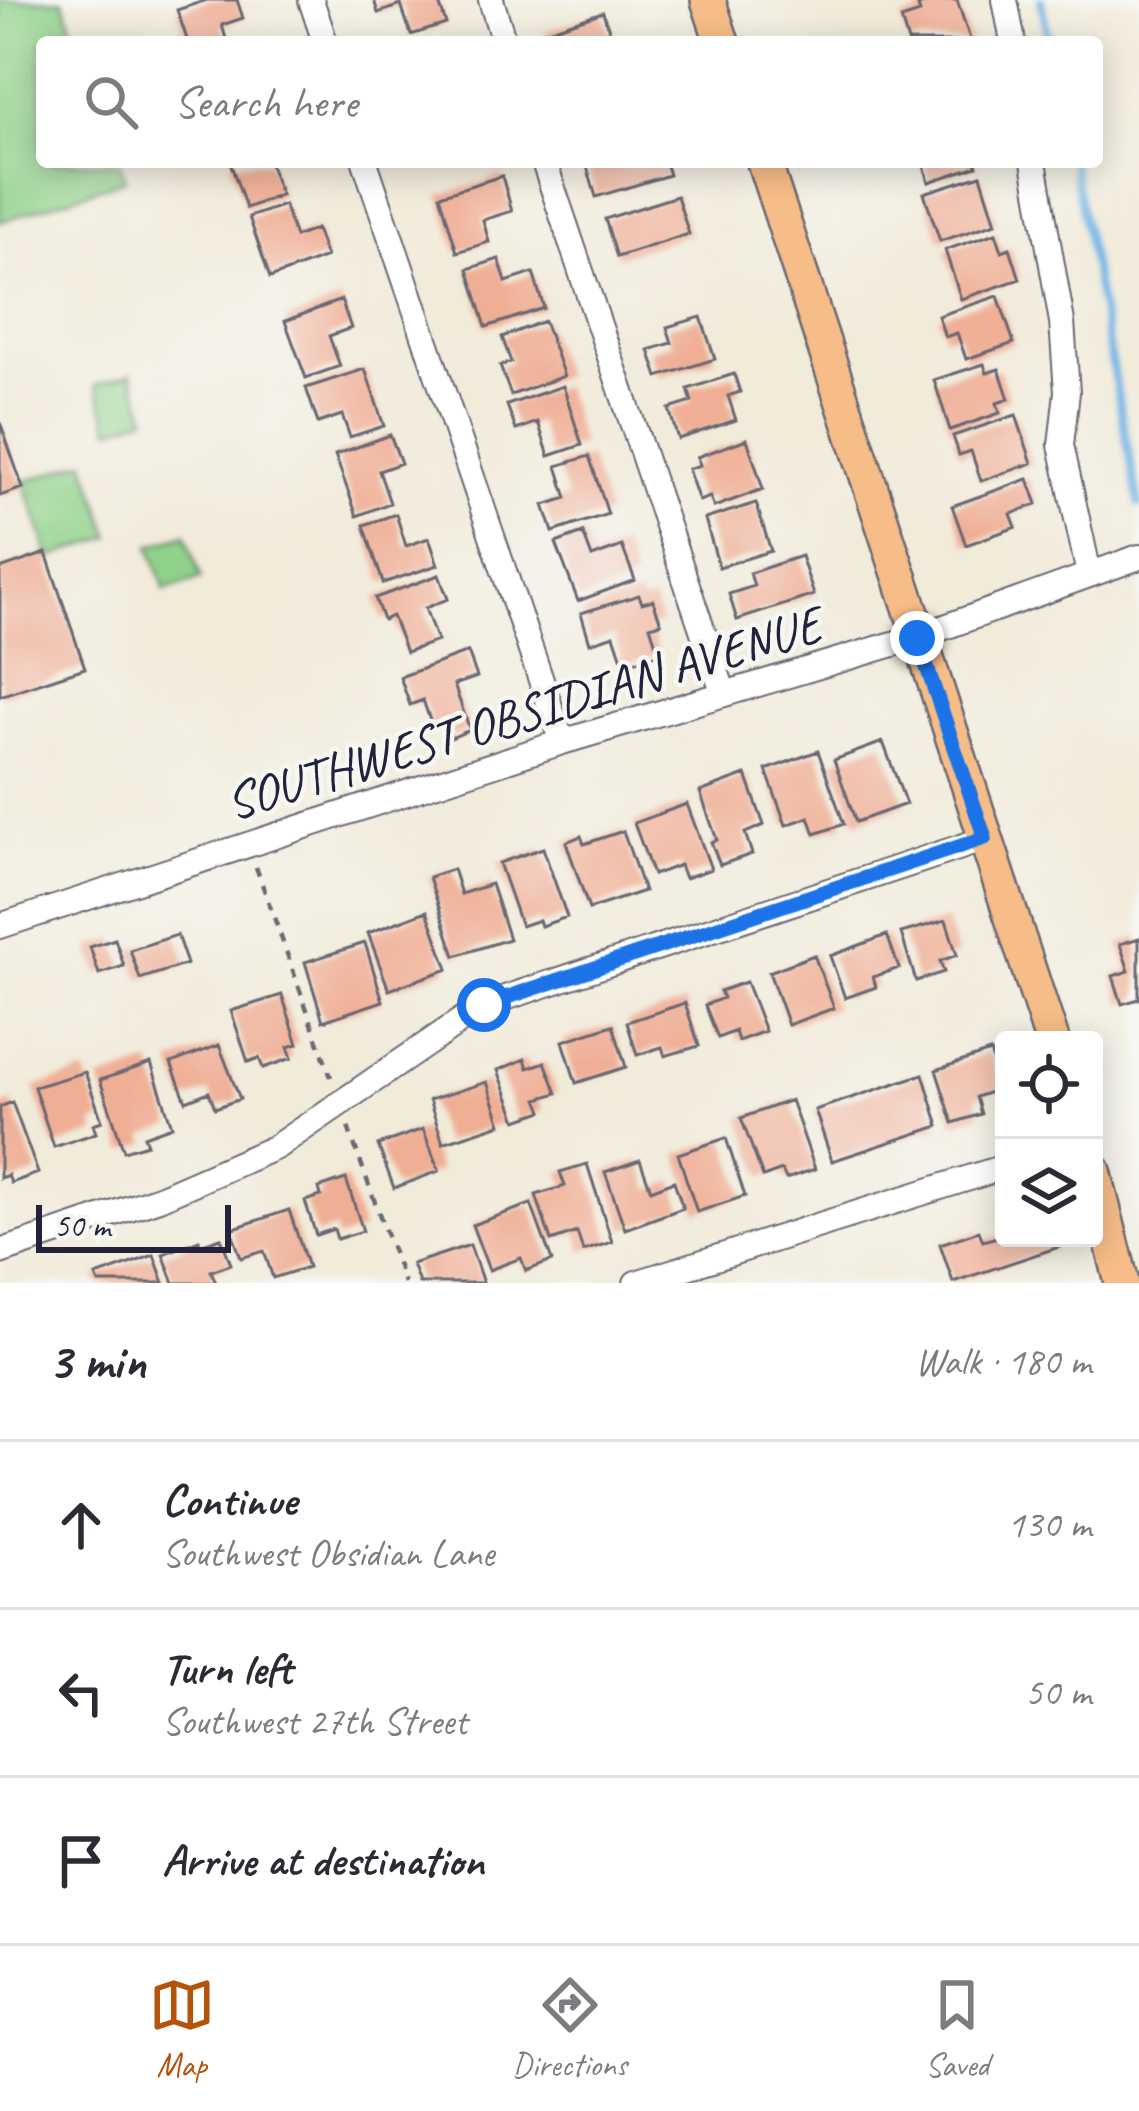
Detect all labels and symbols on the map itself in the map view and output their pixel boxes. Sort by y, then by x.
street label: SOUTHWEST OBSIDIAN AVENUE [218,590,834,834]
route end [890,611,944,665]
route start [457,978,511,1032]
scale bar [36,1199,231,1252]

